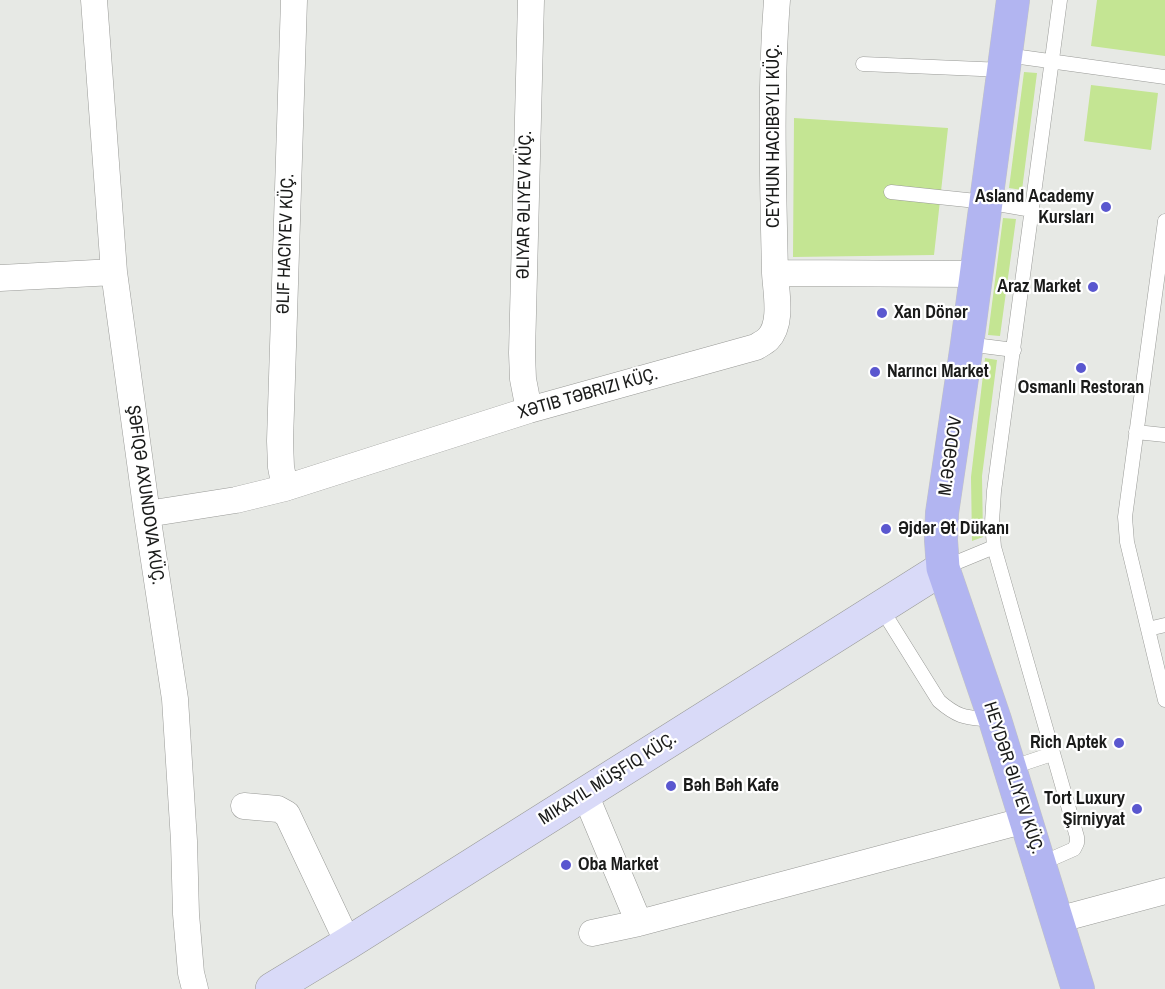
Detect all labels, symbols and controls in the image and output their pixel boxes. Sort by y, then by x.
street label: CEYHUN HACIBƏYLI KÜÇ. [763,44,785,228]
street label: ƏLIYAR ƏLIYEV KÜÇ. [513,131,537,279]
street label: ƏLIF HACIYEV KÜÇ. [273,173,299,315]
place label: Asland Academy Kursları [975,186,1094,228]
marker: Asland Academy Kursları [1099,200,1113,214]
place label: Araz Market [997,276,1081,298]
marker: Araz Market [1086,280,1100,294]
place label: Xan Dönər [894,302,968,324]
marker: Xan Dönər [875,306,889,320]
place label: Narıncı Market [887,361,989,383]
marker: Osmanlı Restoran [1074,361,1088,375]
street label: XƏTIB TƏBRIZI KÜÇ. [516,364,660,424]
marker: Narıncı Market [868,365,882,379]
place label: Osmanlı Restoran [1018,377,1144,399]
street label: ŞƏFIQƏ AXUNDOVA KÜÇ. [122,404,168,586]
street label: M.ƏSƏDOV [935,415,967,497]
place label: Əjdər Ət Dükanı [898,518,1009,540]
marker: Əjdər Ət Dükanı [879,522,893,536]
street label: HEYDƏR ƏLIYEV KÜÇ. [978,699,1048,857]
street label: MIKAYIL MÜŞFIQ KÜÇ. [535,728,681,830]
place label: Rich Aptek [1030,732,1107,754]
marker: Rich Aptek [1112,736,1126,750]
place label: Bəh Bəh Kafe [683,775,779,797]
marker: Bəh Bəh Kafe [664,779,678,793]
place label: Tort Luxury Şirniyyat [1044,788,1125,830]
marker: Tort Luxury Şirniyyat [1130,802,1144,816]
place label: Oba Market [578,854,658,876]
marker: Oba Market [559,858,573,872]

